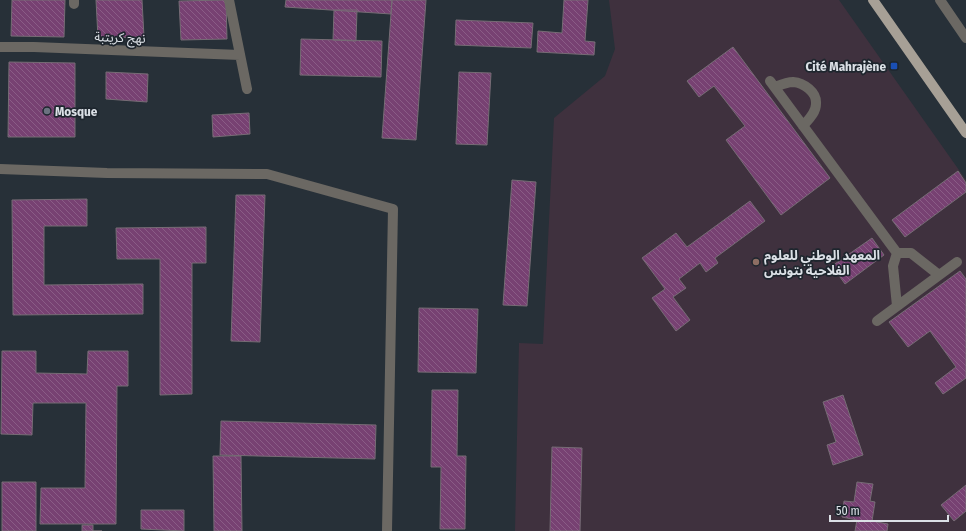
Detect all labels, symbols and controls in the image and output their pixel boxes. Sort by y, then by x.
street label: نهج كريتبة [94,29,146,49]
place label: Cité Mahrajène [805,59,886,74]
marker: Cité Mahrajène [889,61,899,71]
place label: Mosque [55,104,98,119]
marker: Mosque [42,106,52,116]
place label: المعهد الوطني للعلوم الفلاحية بتونس [764,248,880,278]
marker: المعهد الوطني للعلوم الفلاحية بتونس [751,257,761,267]
scale bar [830,497,948,523]
text: 50 m [836,504,860,518]

